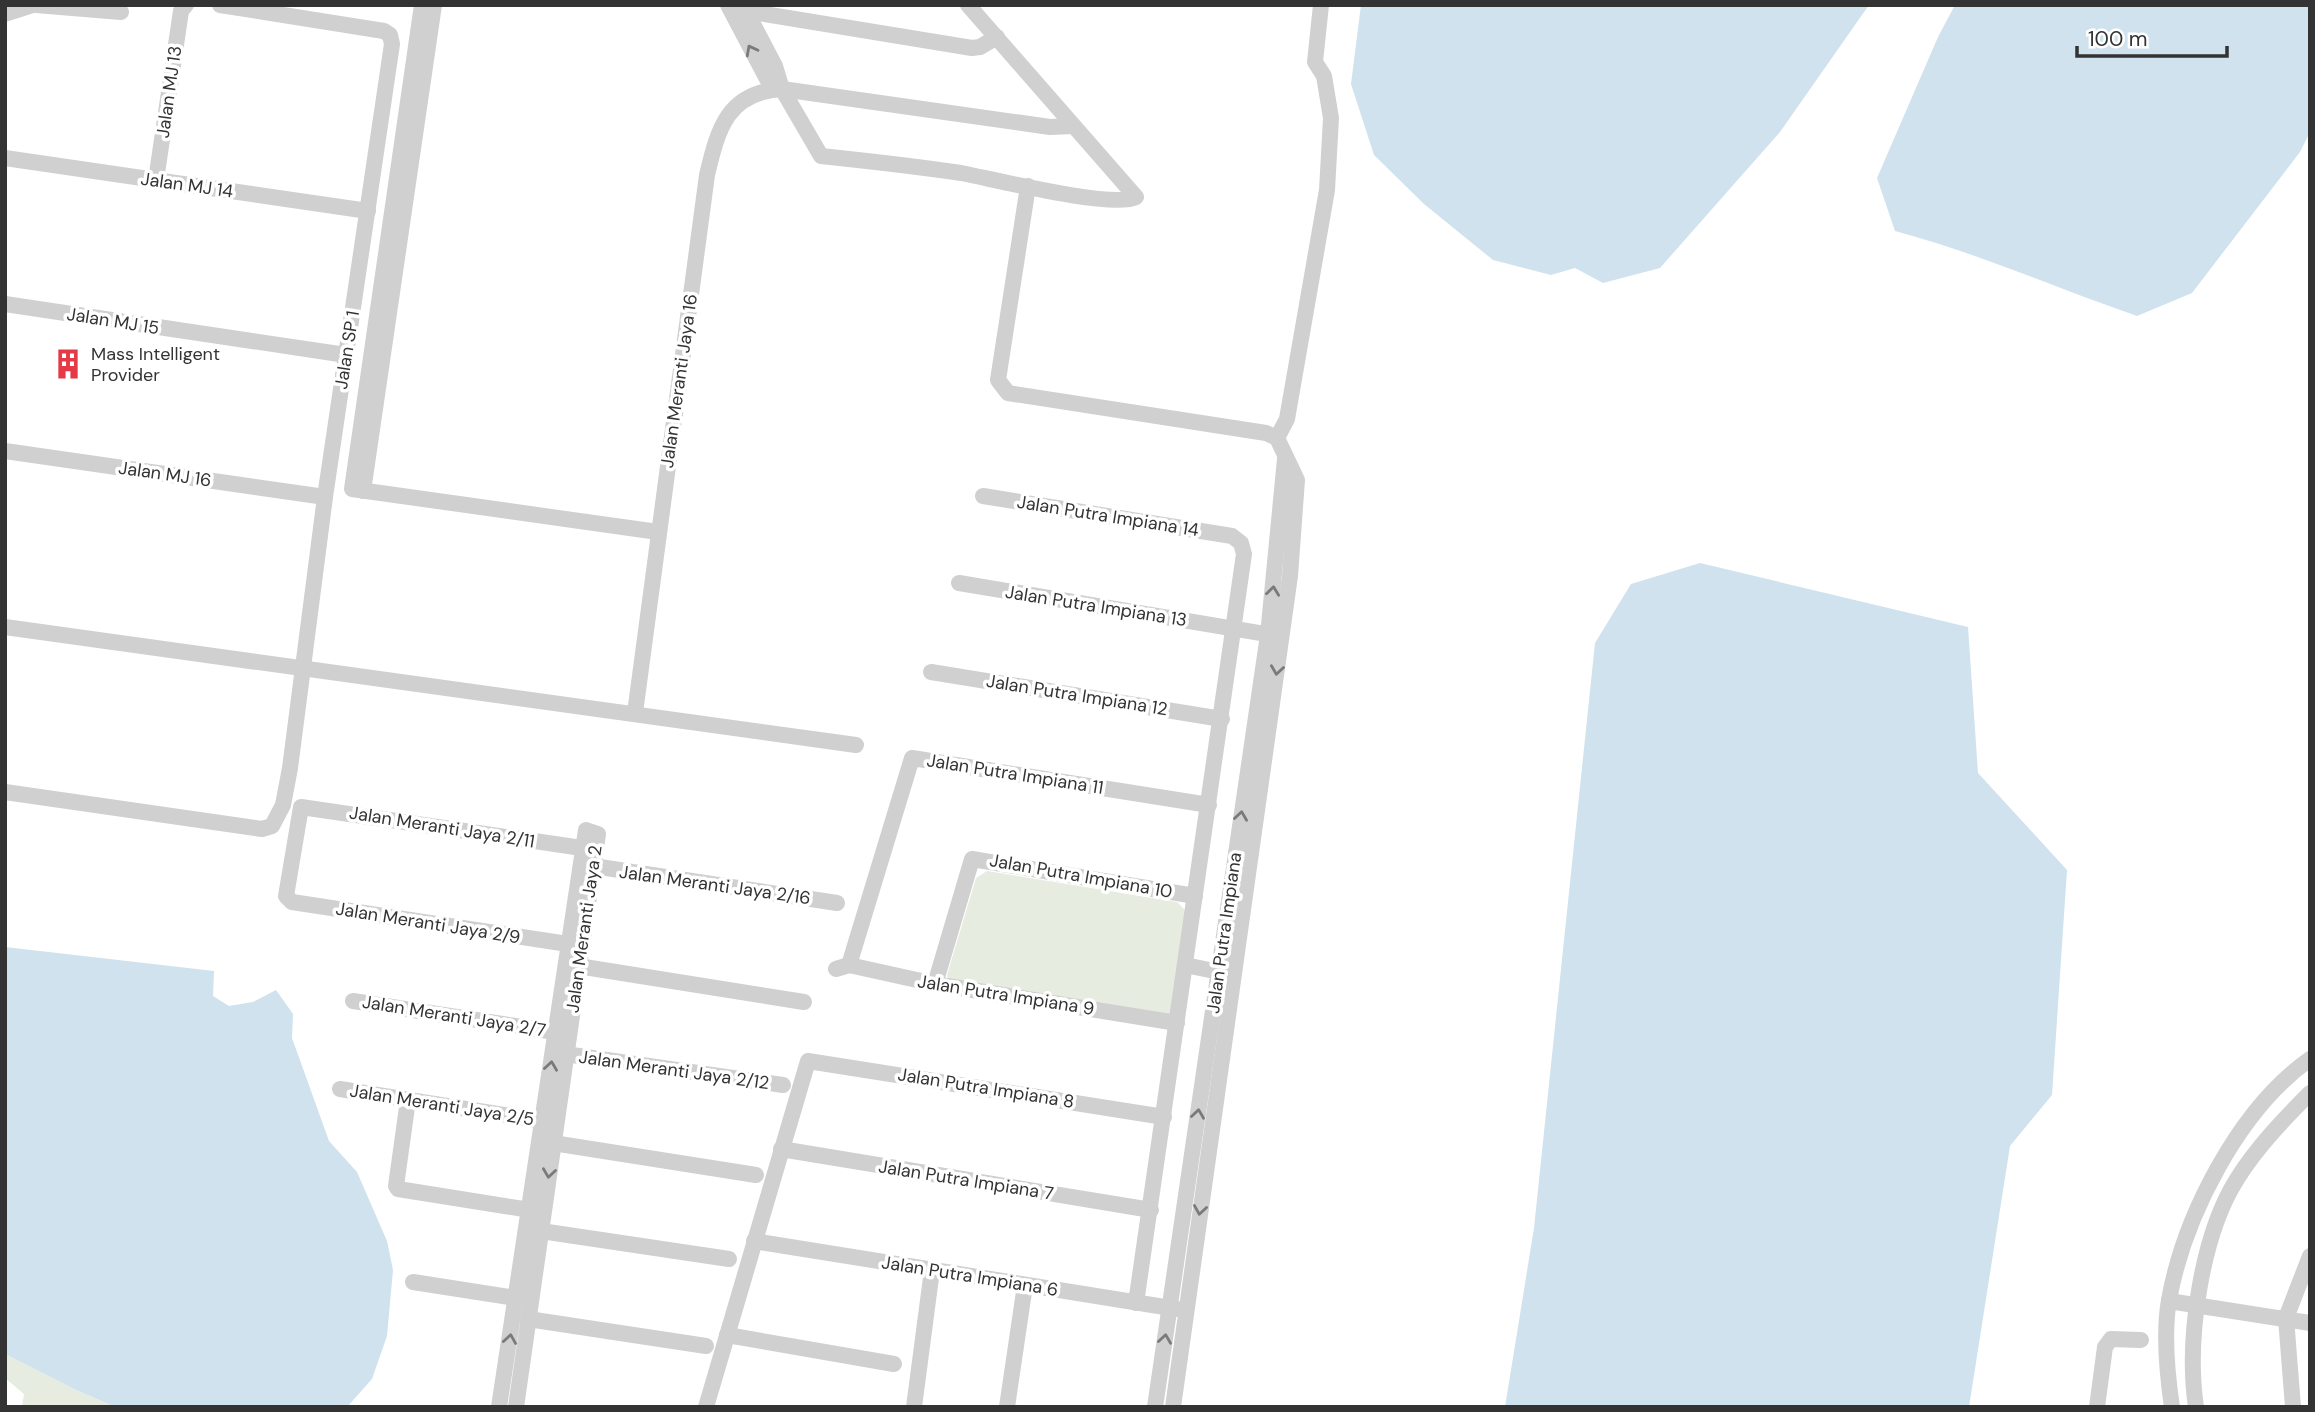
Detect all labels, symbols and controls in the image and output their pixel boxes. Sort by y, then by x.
scale bar [2077,14,2228,58]
text: 100 m [2088,25,2148,53]
street label: Jalan MJ 13 [151,44,187,140]
one-way arrow [746,45,760,57]
street label: Jalan MJ 14 [139,167,235,203]
street label: Jalan Meranti Jaya 16 [655,292,703,470]
street label: Jalan MJ 15 [65,302,161,340]
street label: Jalan SP 1 [329,309,365,391]
place label: Mass Intelligent Provider [91,342,220,387]
building icon: Mass Intelligent Provider [51,347,85,381]
street label: Jalan MJ 16 [117,456,213,492]
street label: Jalan Putra Impiana 14 [1015,490,1201,542]
street label: Jalan Putra Impiana 13 [1003,580,1189,632]
one-way arrow [1266,585,1281,597]
one-way arrow [1270,664,1285,676]
street label: Jalan Putra Impiana 12 [985,669,1169,721]
street label: Jalan Putra Impiana 11 [925,748,1105,800]
street label: Jalan Meranti Jaya 2/11 [348,800,536,854]
one-way arrow [1234,810,1249,822]
street label: Jalan Meranti Jaya 2 [560,844,608,1014]
street label: Jalan Putra Impiana 10 [988,848,1174,904]
street label: Jalan Putra Impiana [1201,851,1247,1015]
street label: Jalan Meranti Jaya 2/16 [618,860,812,910]
street label: Jalan Meranti Jaya 2/9 [334,897,522,949]
street label: Jalan Putra Impiana 9 [916,969,1096,1021]
street label: Jalan Meranti Jaya 2/7 [360,990,548,1042]
street label: Jalan Meranti Jaya 2/12 [577,1045,771,1095]
one-way arrow [543,1060,558,1072]
street label: Jalan Putra Impiana 8 [896,1062,1076,1114]
street label: Jalan Meranti Jaya 2/5 [348,1079,536,1131]
one-way arrow [1190,1108,1205,1120]
street label: Jalan Putra Impiana 7 [877,1154,1055,1206]
one-way arrow [541,1167,556,1179]
one-way arrow [1193,1204,1208,1216]
street label: Jalan Putra Impiana 6 [880,1250,1060,1302]
one-way arrow [502,1333,517,1345]
one-way arrow [1157,1333,1172,1345]

